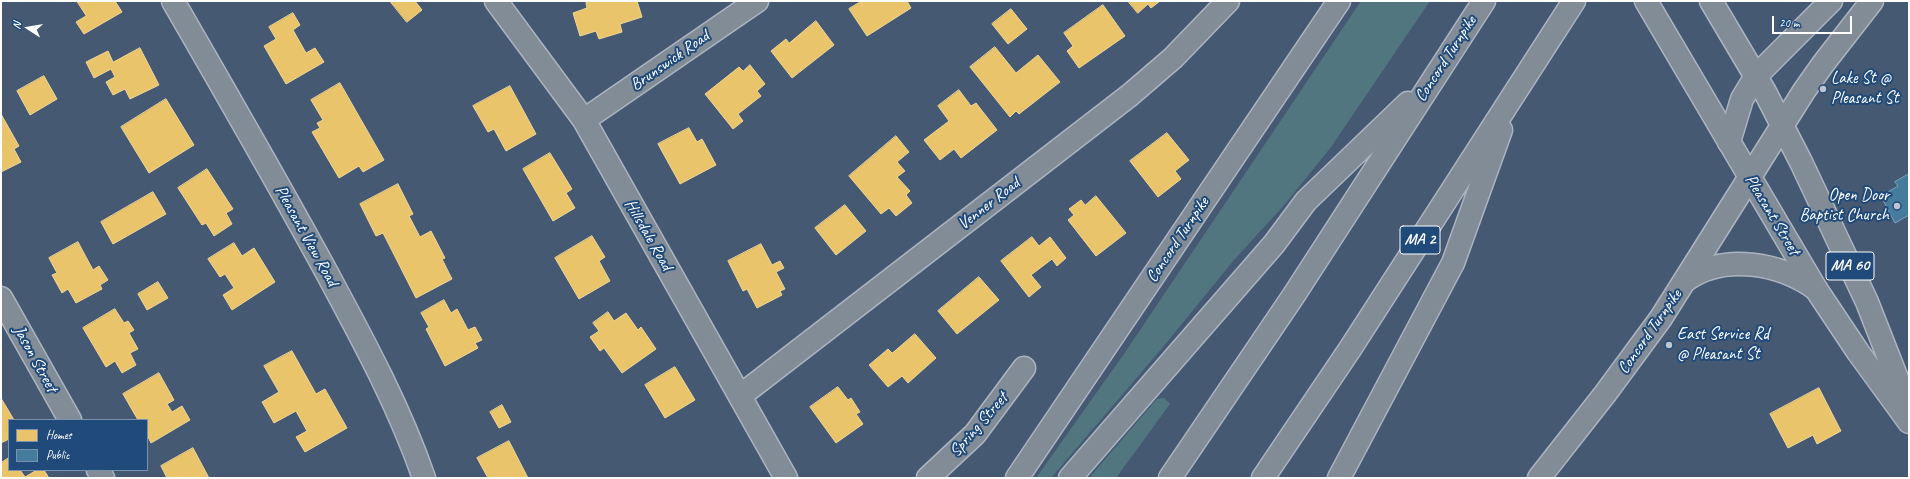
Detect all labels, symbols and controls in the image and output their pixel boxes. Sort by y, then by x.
north arrow [8,8,48,48]
scale bar [1774,8,1854,34]
street label: Concord Turnpike [1411,12,1481,106]
text: 20 m [1779,15,1799,31]
text: N [9,21,24,30]
street label: Brunswick Road [627,26,713,96]
place label: Lake St @ Pleasant St [1831,69,1899,109]
marker: Lake St @ Pleasant St [1818,84,1828,94]
street label: Pleasant Street [1740,171,1804,259]
street label: Venner Road [954,174,1024,234]
street label: Pleasant View Road [270,182,342,290]
place label: Open Door Baptist Church [1799,186,1889,226]
street label: Concord Turnpike [1142,194,1214,286]
street label: Hillsdale Road [619,196,677,274]
marker: Open Door Baptist Church [1892,201,1902,211]
road number: MA 2 [1400,226,1440,254]
road number: MA 60 [1826,252,1874,280]
street label: Concord Turnpike [1613,286,1687,378]
street label: Jason Street [8,322,62,396]
place label: East Service Rd @ Pleasant St [1677,325,1769,365]
marker: East Service Rd @ Pleasant St [1664,340,1674,350]
street label: Spring Street [945,389,1013,461]
legend [8,419,148,471]
text: Homes [46,427,72,443]
text: Public [46,447,70,463]

